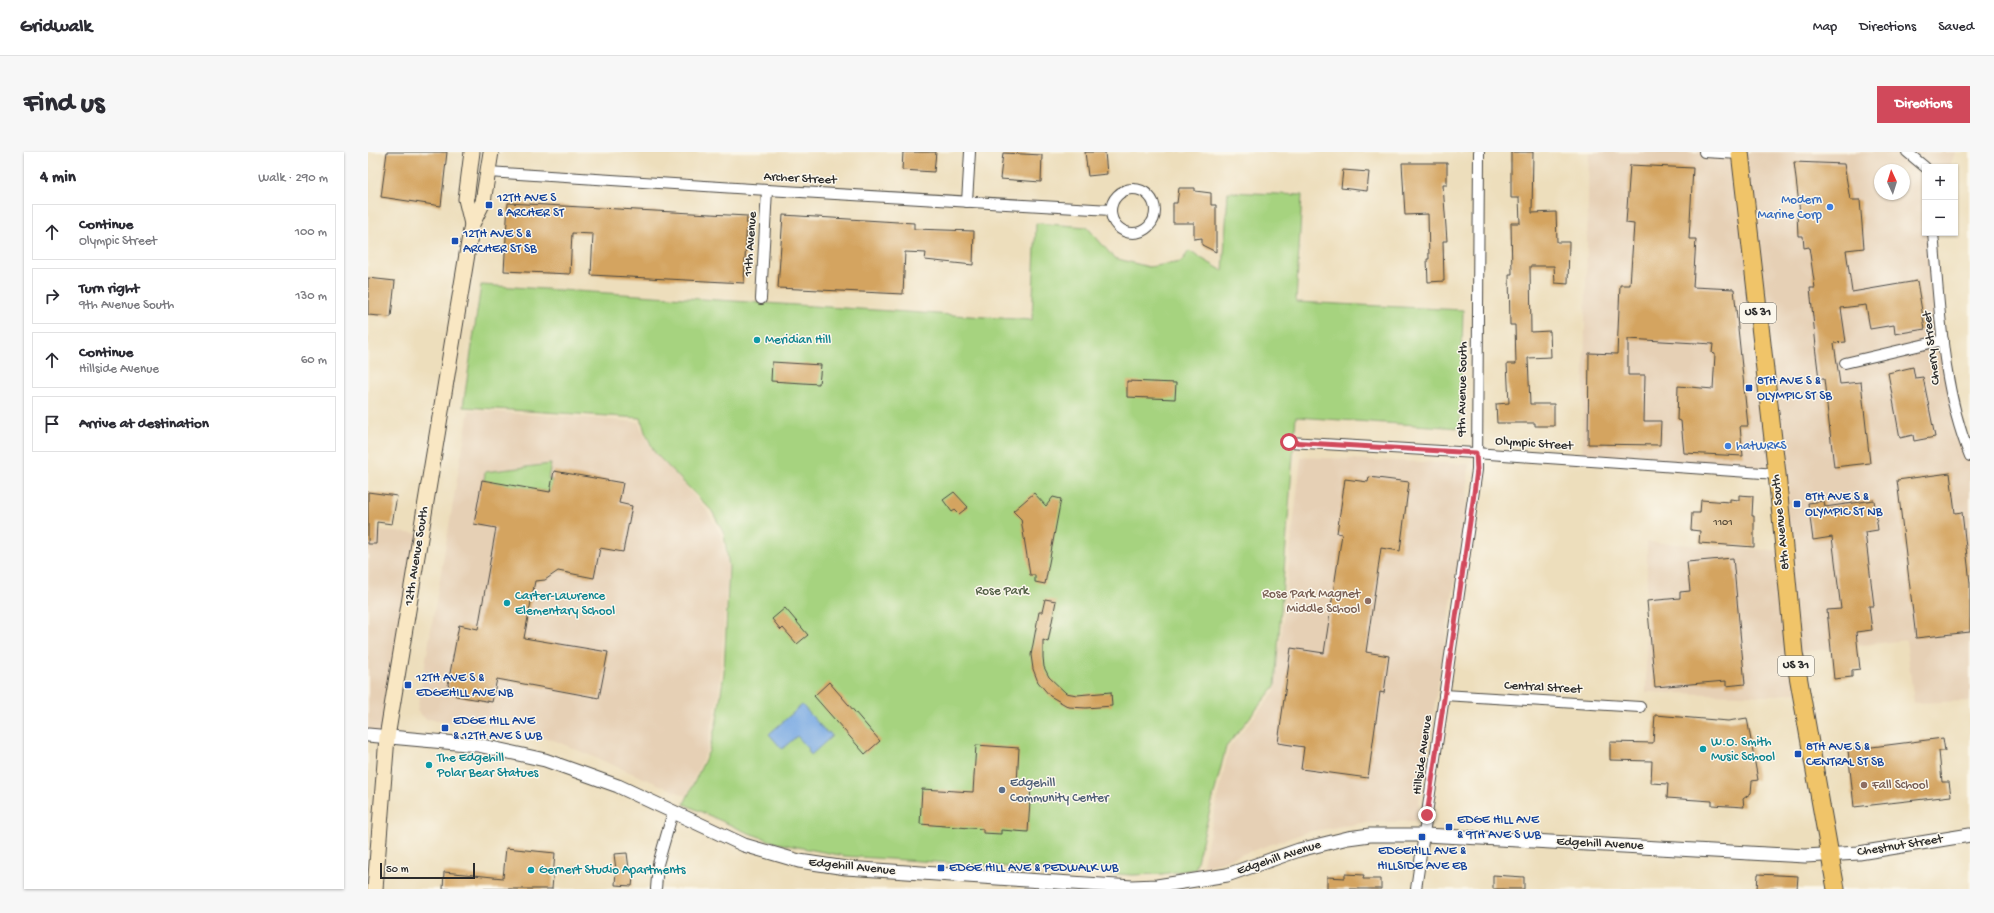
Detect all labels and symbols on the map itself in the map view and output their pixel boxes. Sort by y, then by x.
north arrow [1874,164,1910,200]
street label: Archer Street [763,170,838,188]
place label: 12TH AVE S & ARCHER ST [496,191,565,221]
place label: Modern Marine Corp [1758,193,1823,223]
marker: 12TH AVE S & ARCHER ST [484,200,494,210]
marker: Modern Marine Corp [1825,202,1835,212]
street label: 11th Avenue [741,211,761,278]
place label: 12TH AVE S & ARCHER ST SB [462,227,537,257]
marker: 12TH AVE S & ARCHER ST SB [450,236,460,246]
road number: US 31 [1740,303,1776,323]
street label: Cherry Street [1920,309,1944,386]
place label: Meridian Hill [765,333,831,348]
marker: Meridian Hill [752,335,762,345]
street label: 9th Avenue South [1455,341,1471,438]
place label: 8TH AVE S & OLYMPIC ST SB [1757,374,1832,404]
marker: 8TH AVE S & OLYMPIC ST SB [1744,383,1754,393]
route start [1280,433,1298,451]
street label: Olympic Street [1495,434,1575,454]
place label: hatWRKS [1736,439,1788,454]
marker: hatWRKS [1723,441,1733,451]
street label: 8th Avenue South [1769,474,1793,570]
place label: 8TH AVE S & OLYMPIC ST NB [1805,490,1883,520]
marker: 8TH AVE S & OLYMPIC ST NB [1792,499,1802,509]
street label: 12th Avenue South [402,505,432,608]
house number: 1101 [1712,517,1733,529]
park label: Rose Park [976,584,1030,599]
place label: Rose Park Magnet Middle School [1262,587,1362,617]
place label: Carter-Lawrence Elementary School [515,589,615,619]
marker: Rose Park Magnet Middle School [1363,596,1373,606]
marker: Carter-Lawrence Elementary School [502,598,512,608]
road number: US 31 [1778,656,1814,676]
place label: 12TH AVE S & EDGEHILL AVE NB [415,671,514,701]
street label: Central Street [1504,678,1584,698]
marker: 12TH AVE S & EDGEHILL AVE NB [403,680,413,690]
place label: EDGE HILL AVE & 12TH AVE S WB [453,714,542,744]
street label: Hillside Avenue [1410,714,1436,796]
marker: EDGE HILL AVE & 12TH AVE S WB [440,723,450,733]
place label: W.O. Smith Music School [1711,735,1775,765]
place label: 8TH AVE S & CENTRAL ST SB [1806,740,1884,770]
marker: W.O. Smith Music School [1698,744,1708,754]
marker: 8TH AVE S & CENTRAL ST SB [1793,749,1803,759]
place label: The Edgehill Polar Bear Statues [436,751,540,781]
marker: The Edgehill Polar Bear Statues [424,760,434,770]
place label: Edgehill Community Center [1010,776,1110,806]
place label: Fall School [1871,778,1929,793]
marker: Fall School [1859,780,1869,790]
marker: Edgehill Community Center [997,785,1007,795]
route end [1418,806,1436,824]
place label: EDGE HILL AVE & 9TH AVE S WB [1457,813,1541,843]
marker: EDGE HILL AVE & 9TH AVE S WB [1444,822,1454,832]
marker: EDGEHILL AVE & HILLSIDE AVE EB [1417,832,1427,842]
street label: Chestnut Street [1856,832,1945,860]
street label: Edgehill Avenue [1556,834,1644,854]
street label: Edgehill Avenue [1235,837,1323,879]
place label: EDGEHILL AVE & HILLSIDE AVE EB [1377,844,1467,874]
street label: Edgehill Avenue [808,855,897,879]
scale bar [380,861,475,880]
place label: EDGE HILL AVE & PEDWALK WB [949,861,1119,876]
place label: Gernert Studio Apartments [539,863,687,878]
marker: EDGE HILL AVE & PEDWALK WB [936,863,946,873]
marker: Gernert Studio Apartments [526,865,536,875]

